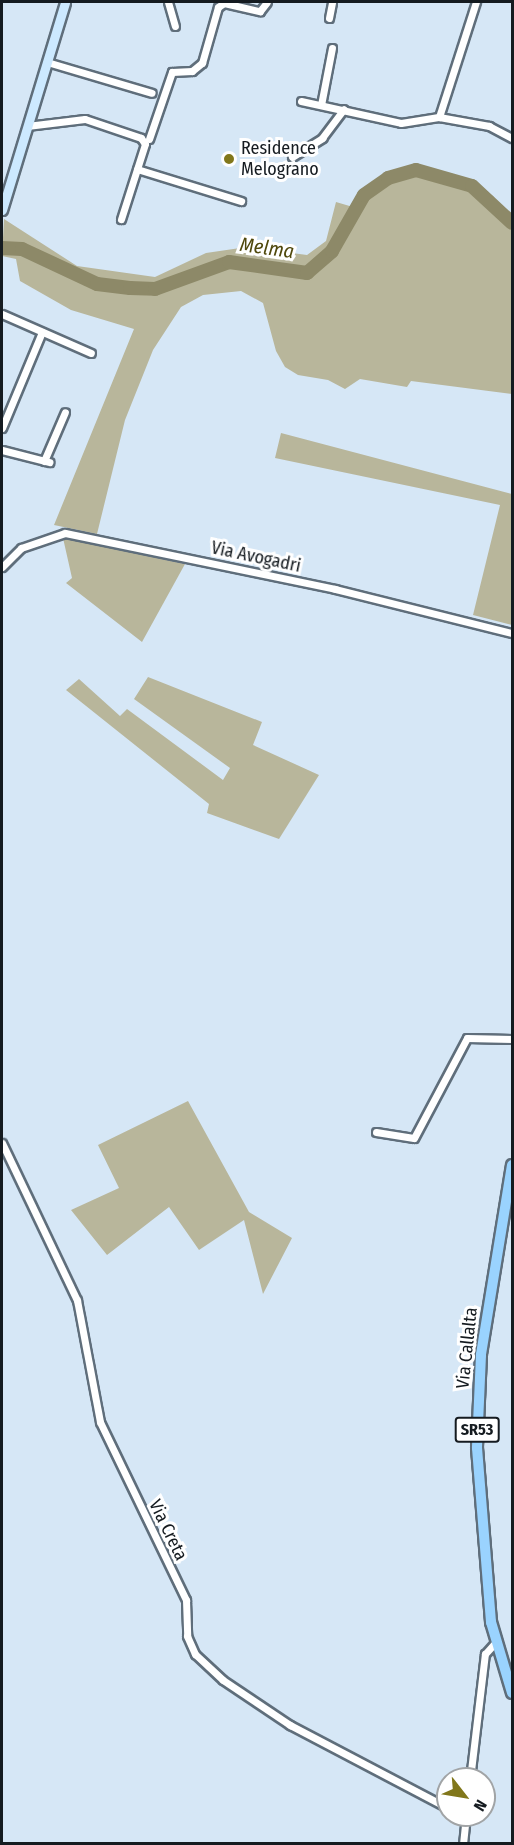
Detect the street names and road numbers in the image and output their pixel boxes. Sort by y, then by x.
street label: Via Avogadri [209,537,303,577]
street label: Via Callalta [452,1306,482,1390]
road number: SR53 [454,1417,500,1443]
street label: Via Creta [144,1496,192,1564]

